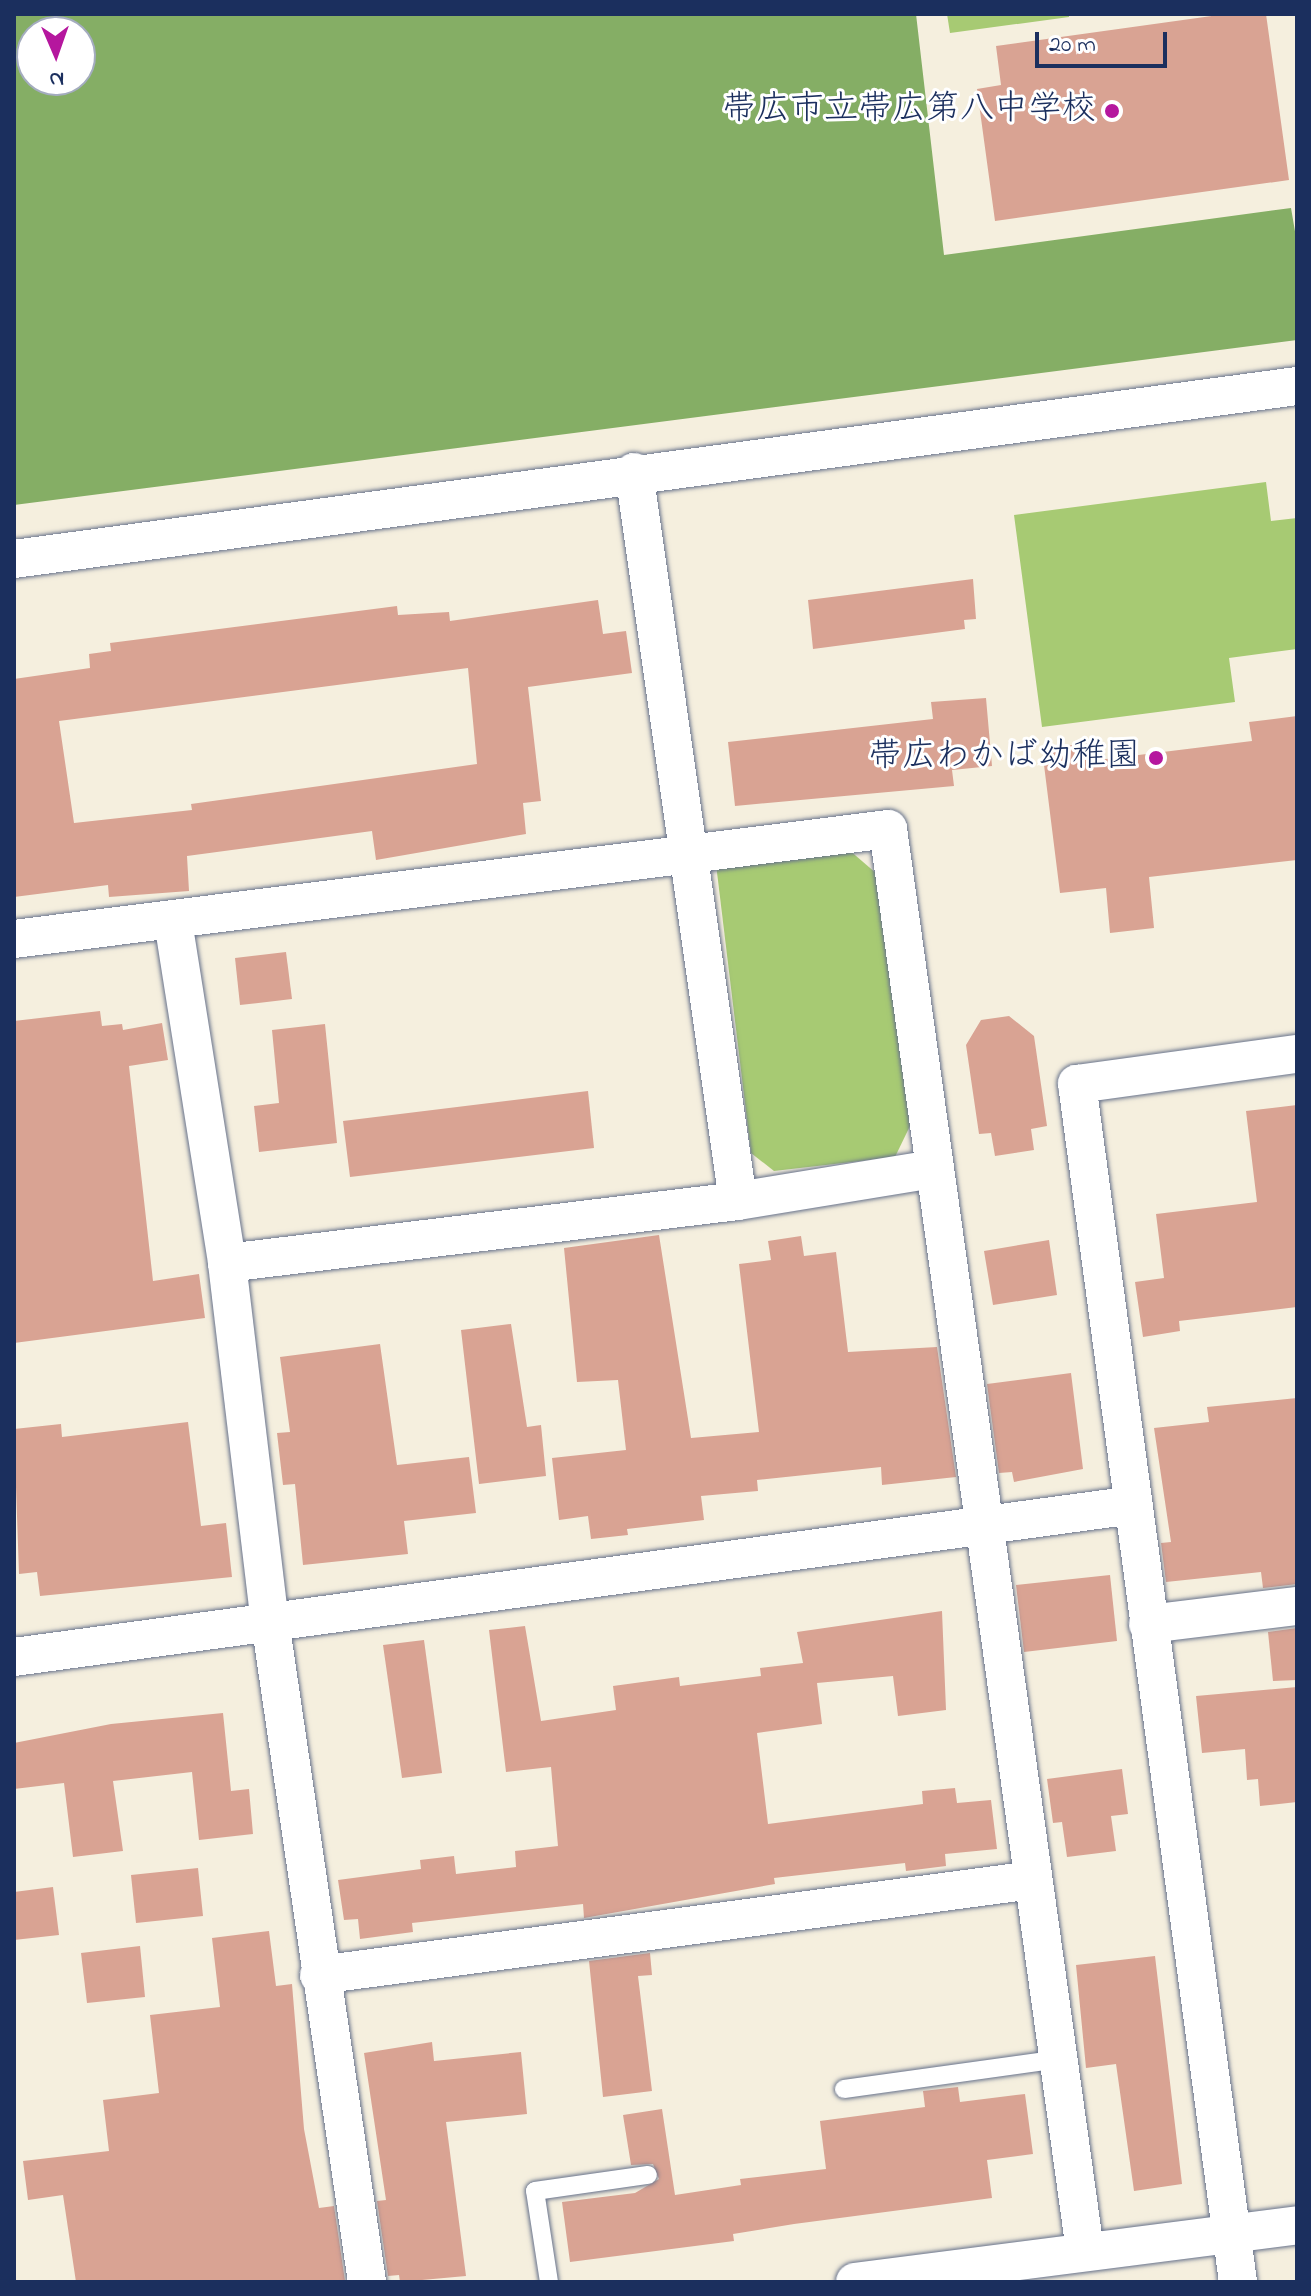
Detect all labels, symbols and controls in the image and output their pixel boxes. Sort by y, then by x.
north arrow [16,16,96,96]
scale bar [1039,16,1171,66]
text: 20 m [1049,28,1096,63]
text: N [49,62,65,94]
place label: 帯広市立帯広第八中学校 [722,91,1096,131]
marker: 帯広市立帯広第八中学校 [1103,102,1121,120]
place label: 帯広わかば幼稚園 [868,738,1140,778]
marker: 帯広わかば幼稚園 [1147,749,1165,767]

